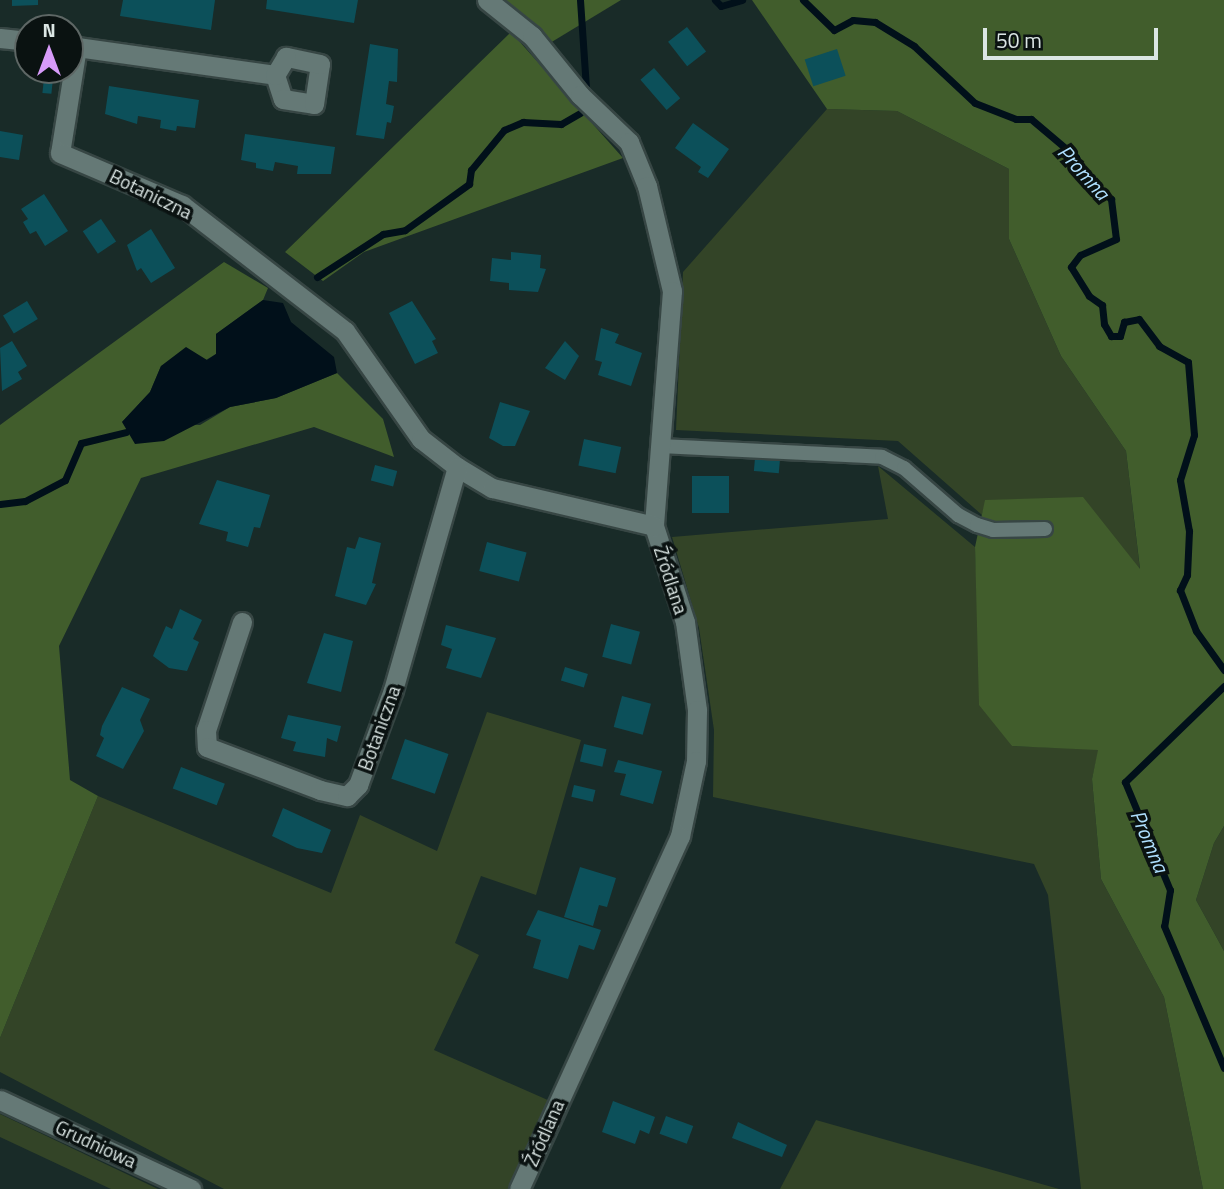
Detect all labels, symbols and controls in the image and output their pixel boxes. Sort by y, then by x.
north arrow [14,14,84,84]
scale bar [986,14,1161,58]
text: N [42,15,56,44]
text: 50 m [996,24,1042,56]
water label: Promna [1053,139,1115,205]
street label: Botaniczna [106,164,196,224]
street label: Źródlana [649,543,693,617]
street label: Botaniczna [353,682,405,774]
water label: Promna [1126,806,1174,876]
street label: Źródlana [519,1096,569,1170]
street label: Grudniowa [52,1115,140,1173]

